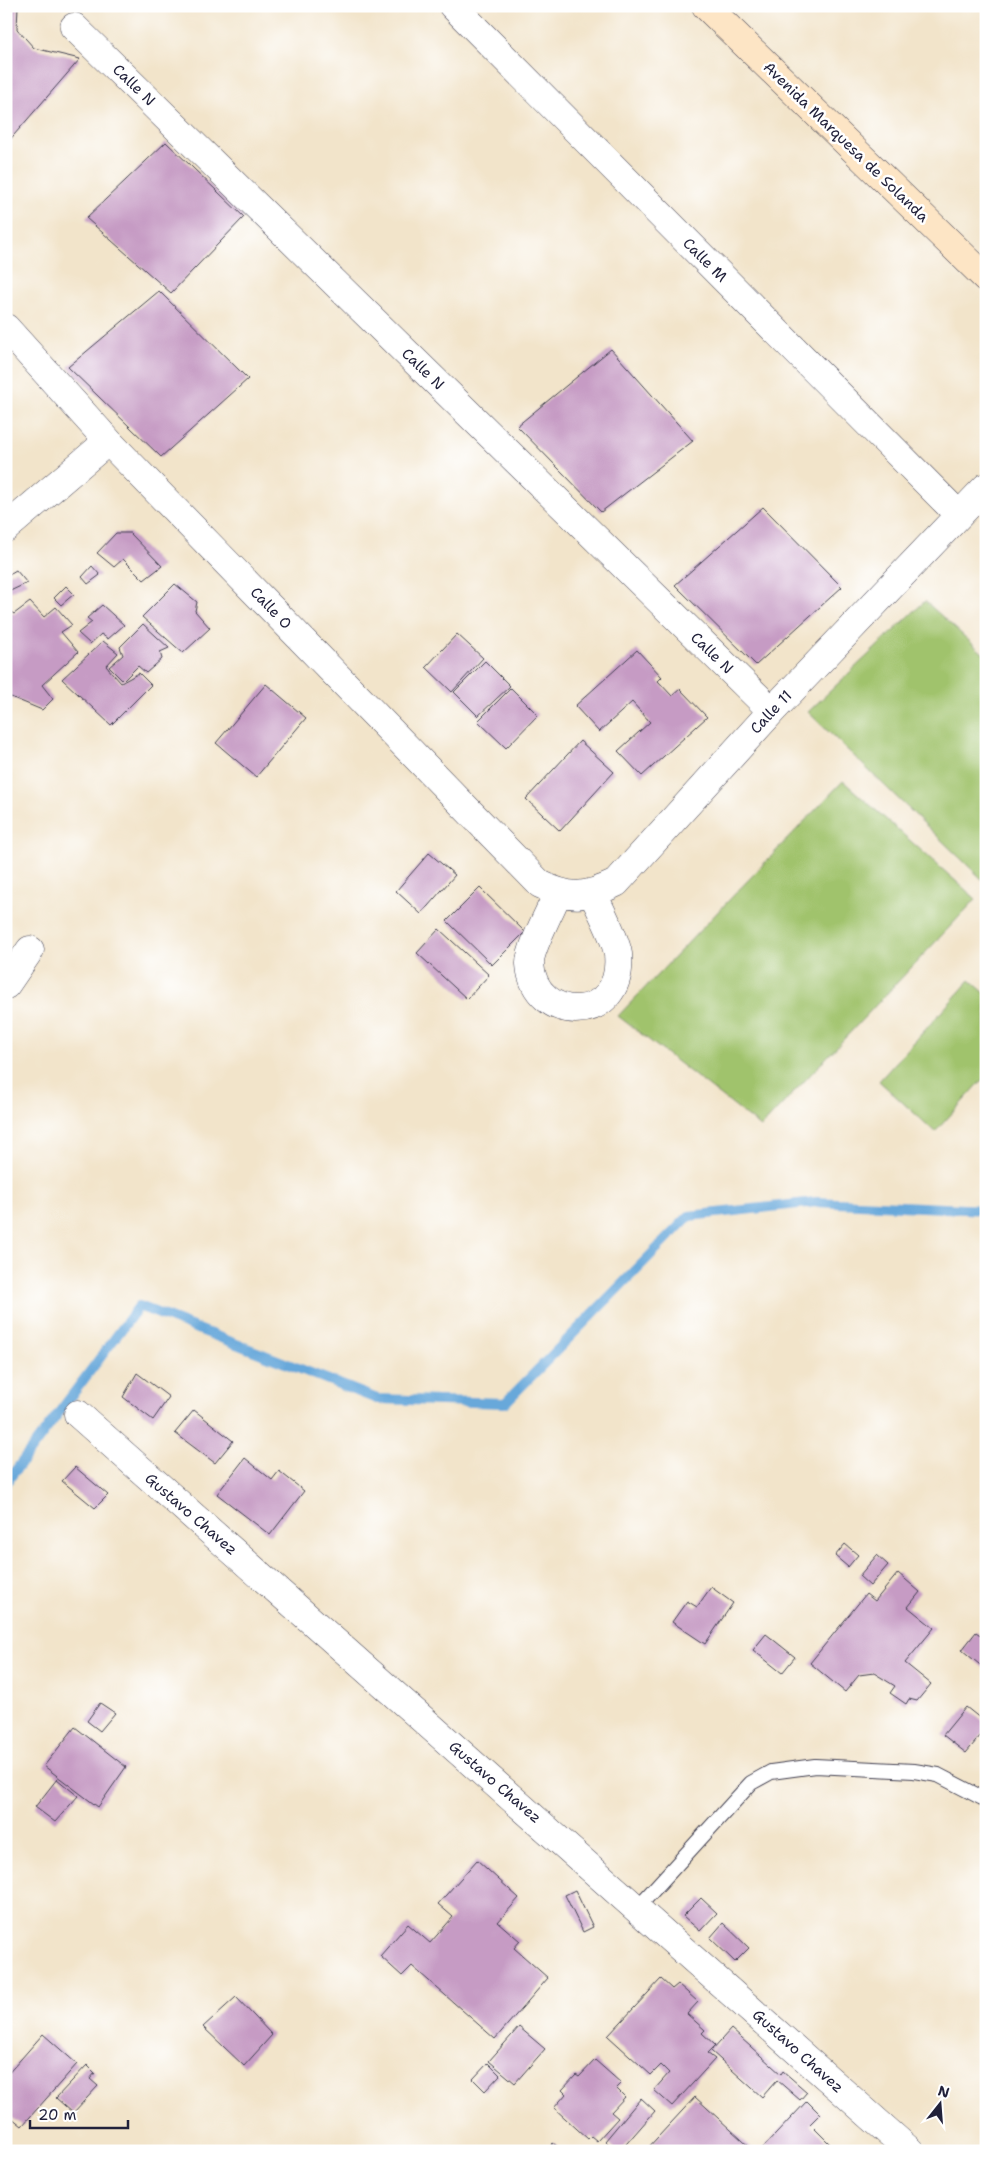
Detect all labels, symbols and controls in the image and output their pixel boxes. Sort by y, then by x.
street label: Avenida Marquesa de Solanda [759,57,934,227]
street label: Calle N [108,60,160,110]
street label: Calle M [678,233,732,287]
street label: Calle N [397,344,449,394]
street label: Calle O [246,583,296,633]
street label: Calle N [686,628,738,678]
street label: Calle 11 [746,686,796,738]
street label: Gustavo Chavez [141,1468,241,1560]
street label: Gustavo Chavez [445,1736,545,1828]
street label: Gustavo Chavez [748,2005,848,2097]
north arrow [914,2080,964,2130]
text: N [936,2081,952,2102]
scale bar [30,2097,128,2129]
text: 20 m [38,2105,77,2125]

